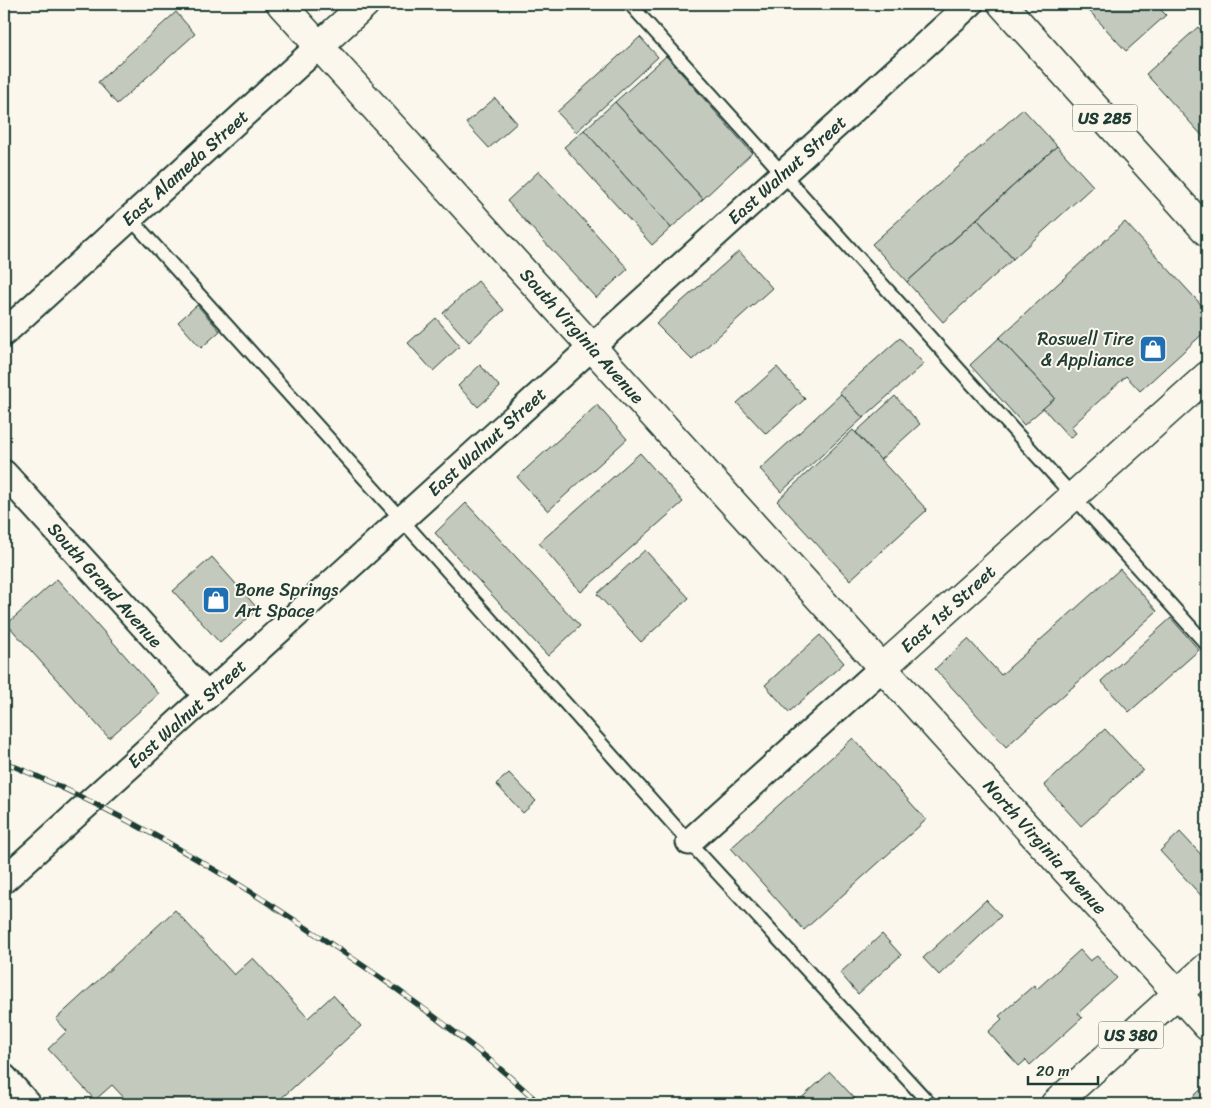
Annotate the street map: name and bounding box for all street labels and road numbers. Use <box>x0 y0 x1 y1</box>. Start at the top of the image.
street label: East Alameda Street <box>114 101 256 234</box>
road number: US 285 <box>1072 105 1138 132</box>
street label: East Walnut Street <box>720 107 854 233</box>
street label: South Virginia Avenue <box>512 260 653 412</box>
street label: East Walnut Street <box>420 379 554 505</box>
street label: South Grand Avenue <box>39 514 171 656</box>
street label: East 1st Street <box>893 557 1004 661</box>
street label: East Walnut Street <box>120 651 254 777</box>
street label: North Virginia Avenue <box>975 772 1115 922</box>
road number: US 380 <box>1098 1022 1164 1048</box>

